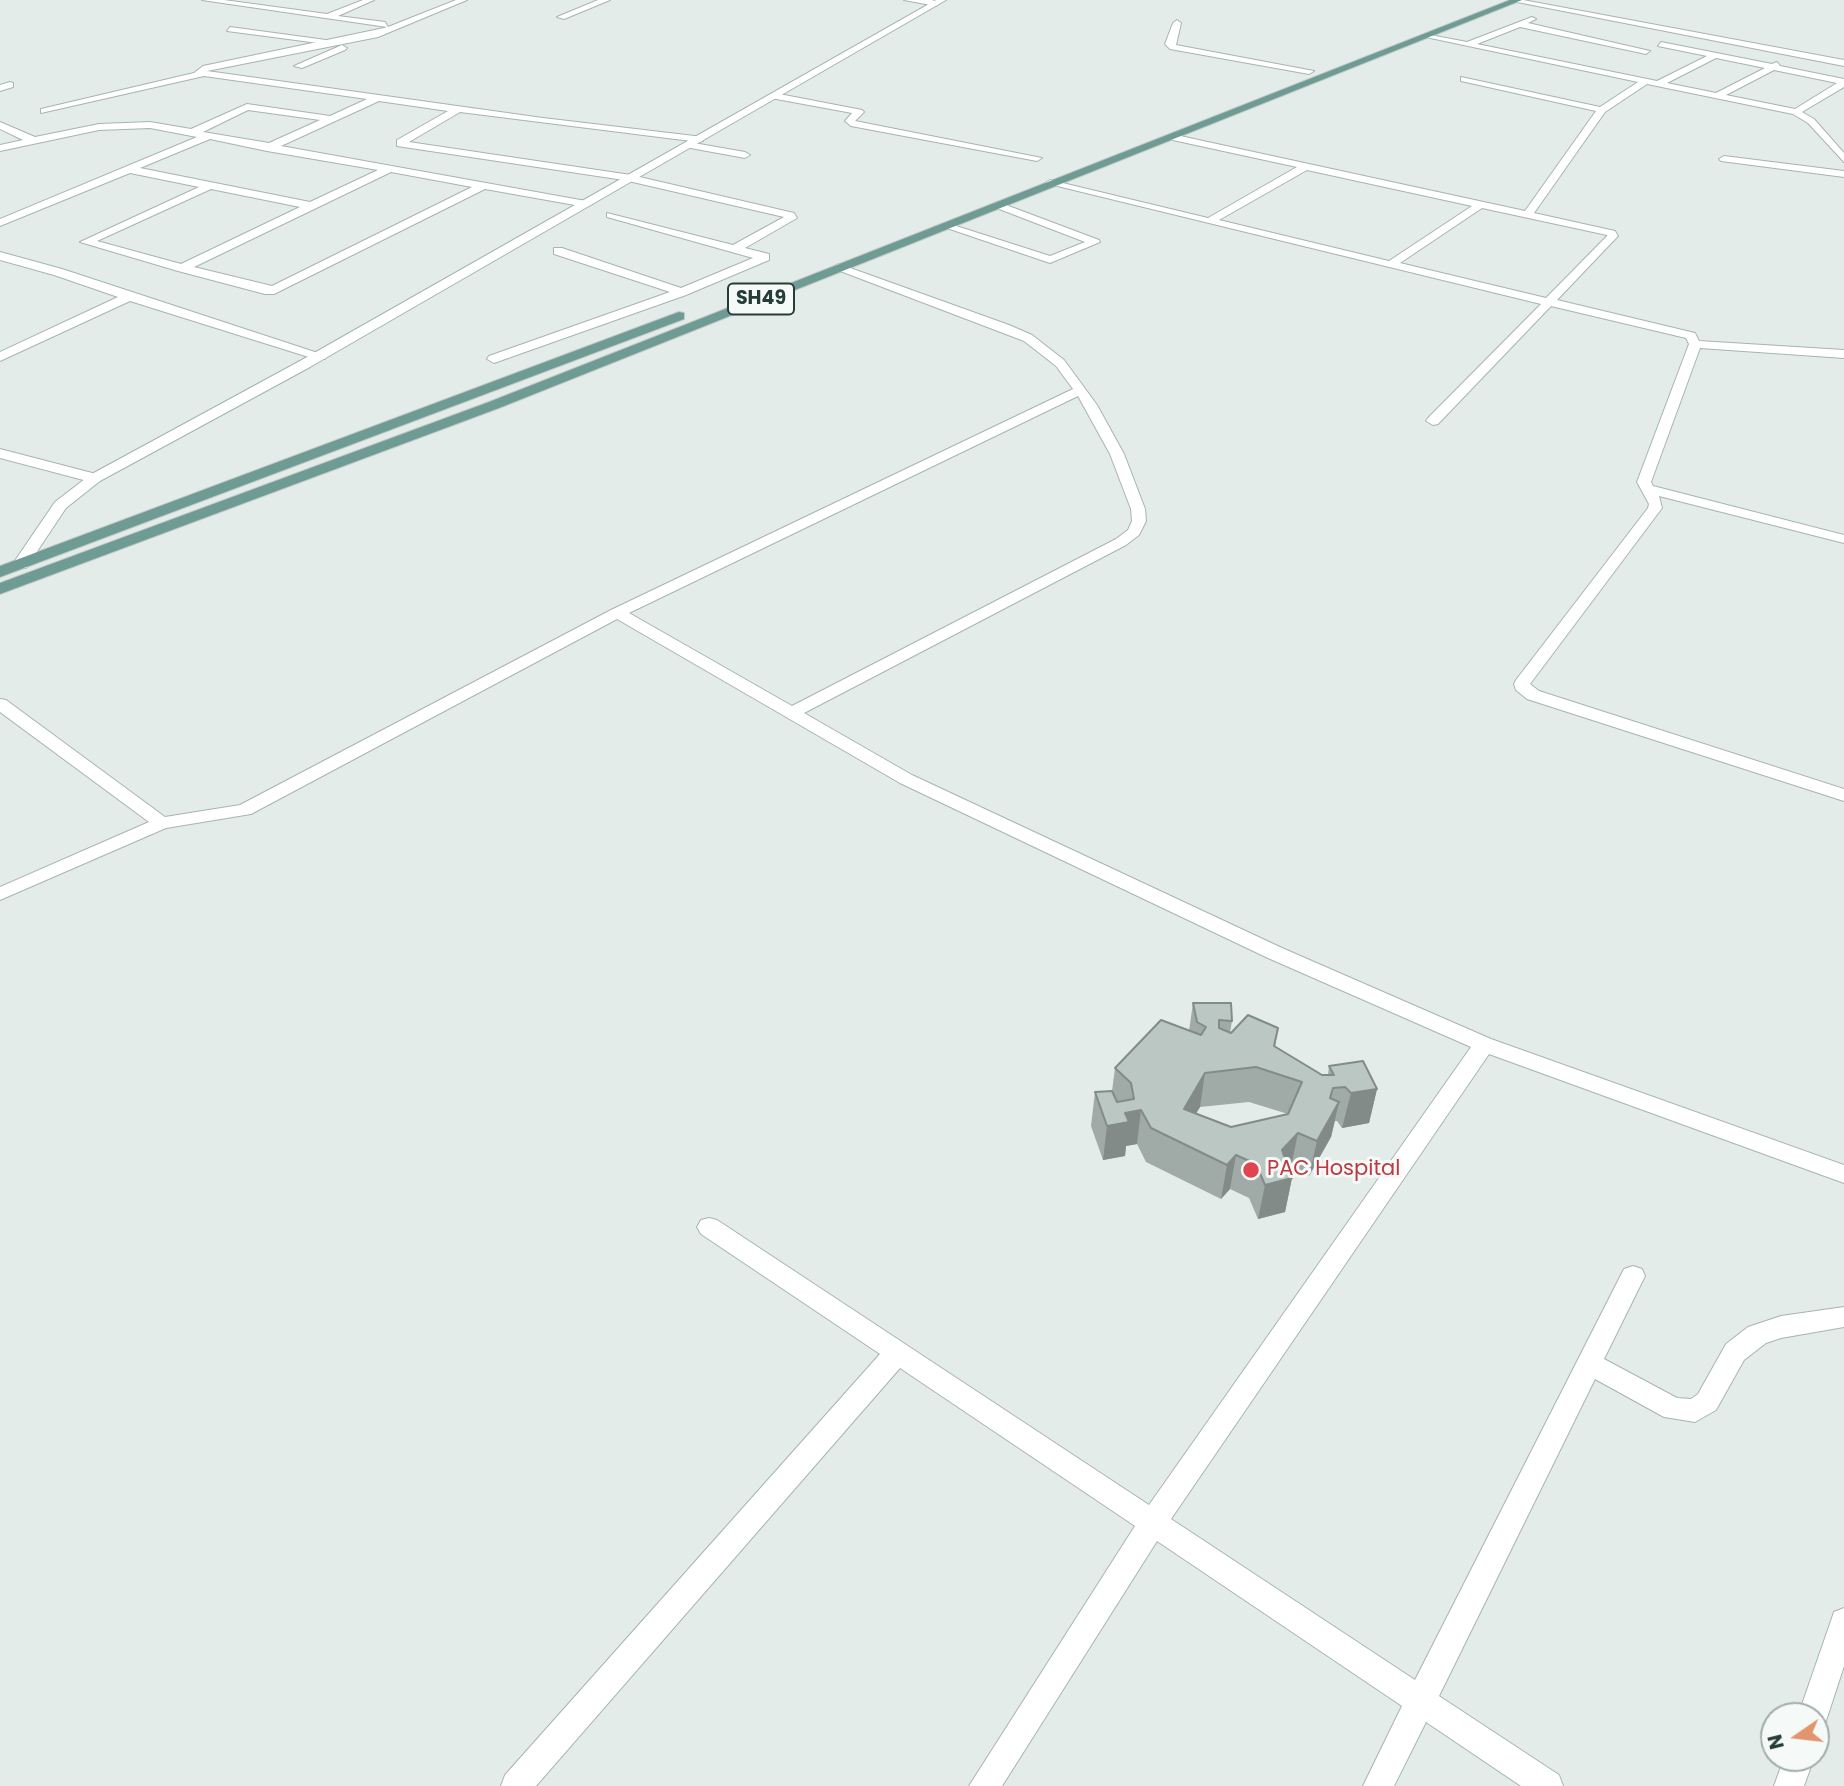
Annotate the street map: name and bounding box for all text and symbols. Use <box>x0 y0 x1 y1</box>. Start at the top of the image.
road number: SH49 <box>728 284 794 314</box>
place label: PAC Hospital <box>1267 1157 1400 1183</box>
marker: PAC Hospital <box>1241 1160 1261 1180</box>
north arrow <box>1760 1702 1830 1772</box>
text: N <box>1761 1732 1791 1752</box>

